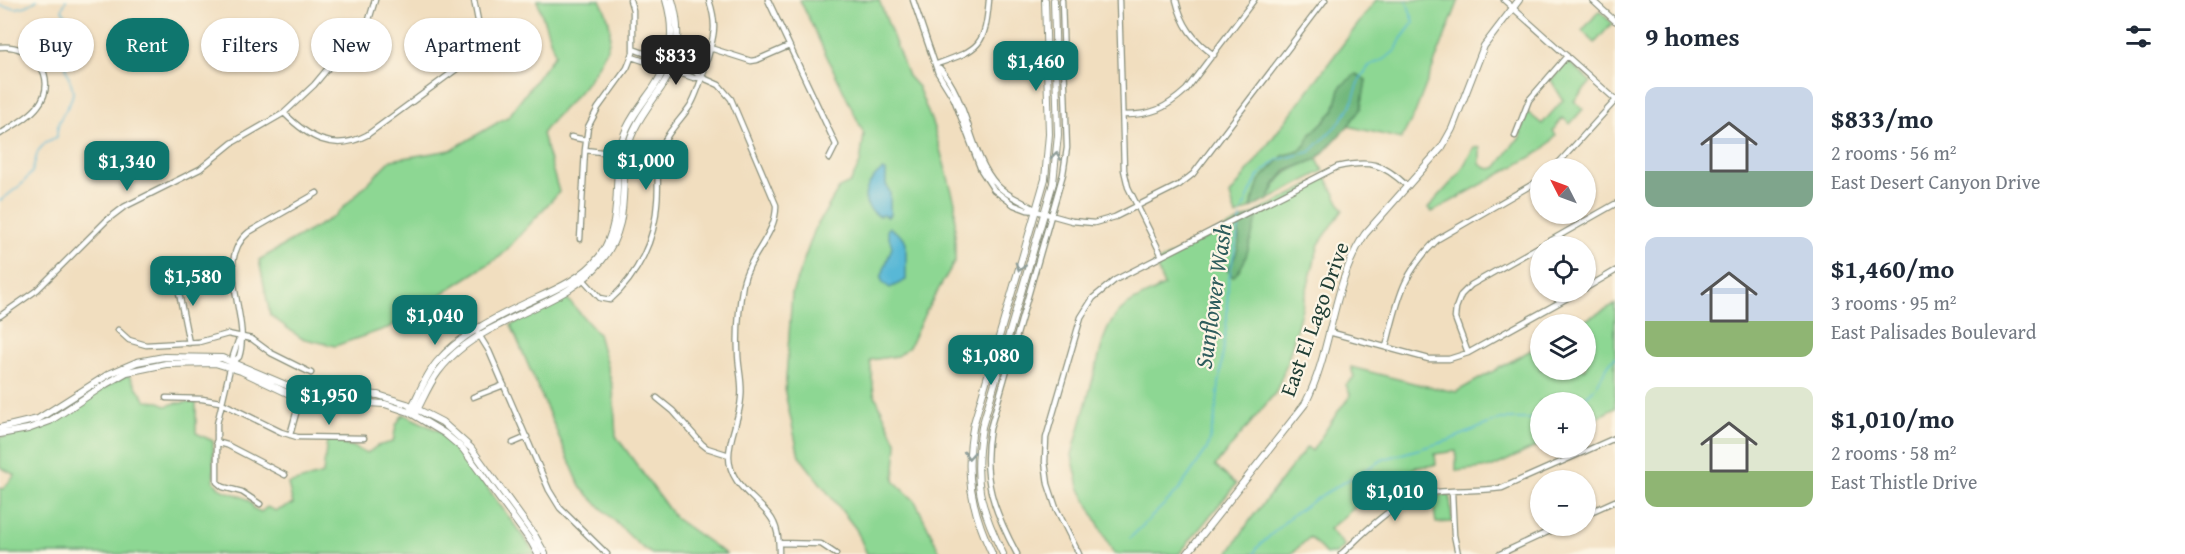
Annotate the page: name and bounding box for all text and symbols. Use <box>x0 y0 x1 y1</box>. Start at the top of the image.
text: 9 homes <box>1645 17 1740 56</box>
chip: Buy <box>18 18 94 72</box>
chip: Rent <box>106 18 189 72</box>
chip: Filters <box>201 18 299 72</box>
chip: New <box>311 18 392 72</box>
chip: Apartment <box>404 18 542 72</box>
icon: filters <box>2122 20 2155 53</box>
pin: $833 <box>640 35 712 86</box>
text: $833 <box>655 40 697 69</box>
pin: $1,460 <box>987 41 1085 92</box>
text: $1,460 <box>1007 46 1065 75</box>
text: $833/mo <box>1831 99 1933 138</box>
icon: home <box>1693 111 1765 183</box>
text: 2 rooms · 56 m² <box>1831 138 1957 167</box>
pin: $1,000 <box>597 140 695 191</box>
pin: $1,340 <box>78 141 176 192</box>
text: $1,000 <box>617 145 675 174</box>
text: $1,340 <box>98 146 156 175</box>
one-way arrow <box>1049 151 1062 161</box>
north arrow <box>1530 158 1596 224</box>
map controls <box>1530 158 1596 536</box>
text: East Desert Canyon Drive <box>1831 167 2040 196</box>
water label: Sunflower Wash <box>1185 221 1241 371</box>
button: locate <box>1530 236 1596 302</box>
street label: East El Lago Drive <box>1271 237 1357 401</box>
text: $1,460/mo <box>1831 249 1954 288</box>
pin: $1,580 <box>144 256 242 307</box>
text: $1,580 <box>164 261 222 290</box>
one-way arrow <box>1015 261 1027 272</box>
icon: home <box>1693 261 1765 333</box>
text: 3 rooms · 95 m² <box>1831 288 1957 317</box>
pin: $1,040 <box>386 295 484 346</box>
text: $1,040 <box>406 300 464 329</box>
button: layers <box>1530 314 1596 380</box>
text: East Palisades Boulevard <box>1831 317 2036 346</box>
pin: $1,080 <box>942 335 1040 386</box>
text: $1,080 <box>962 340 1020 369</box>
pin: $1,950 <box>280 375 378 426</box>
text: $1,950 <box>300 380 358 409</box>
button: + <box>1530 392 1596 458</box>
text: $1,010/mo <box>1831 399 1954 438</box>
icon: home <box>1693 411 1765 483</box>
text: 2 rooms · 58 m² <box>1831 438 1957 467</box>
one-way arrow <box>963 450 976 459</box>
text: East Thistle Drive <box>1831 467 1977 496</box>
button: − <box>1530 470 1596 536</box>
pin: $1,010 <box>1346 471 1444 522</box>
text: $1,010 <box>1366 476 1424 505</box>

